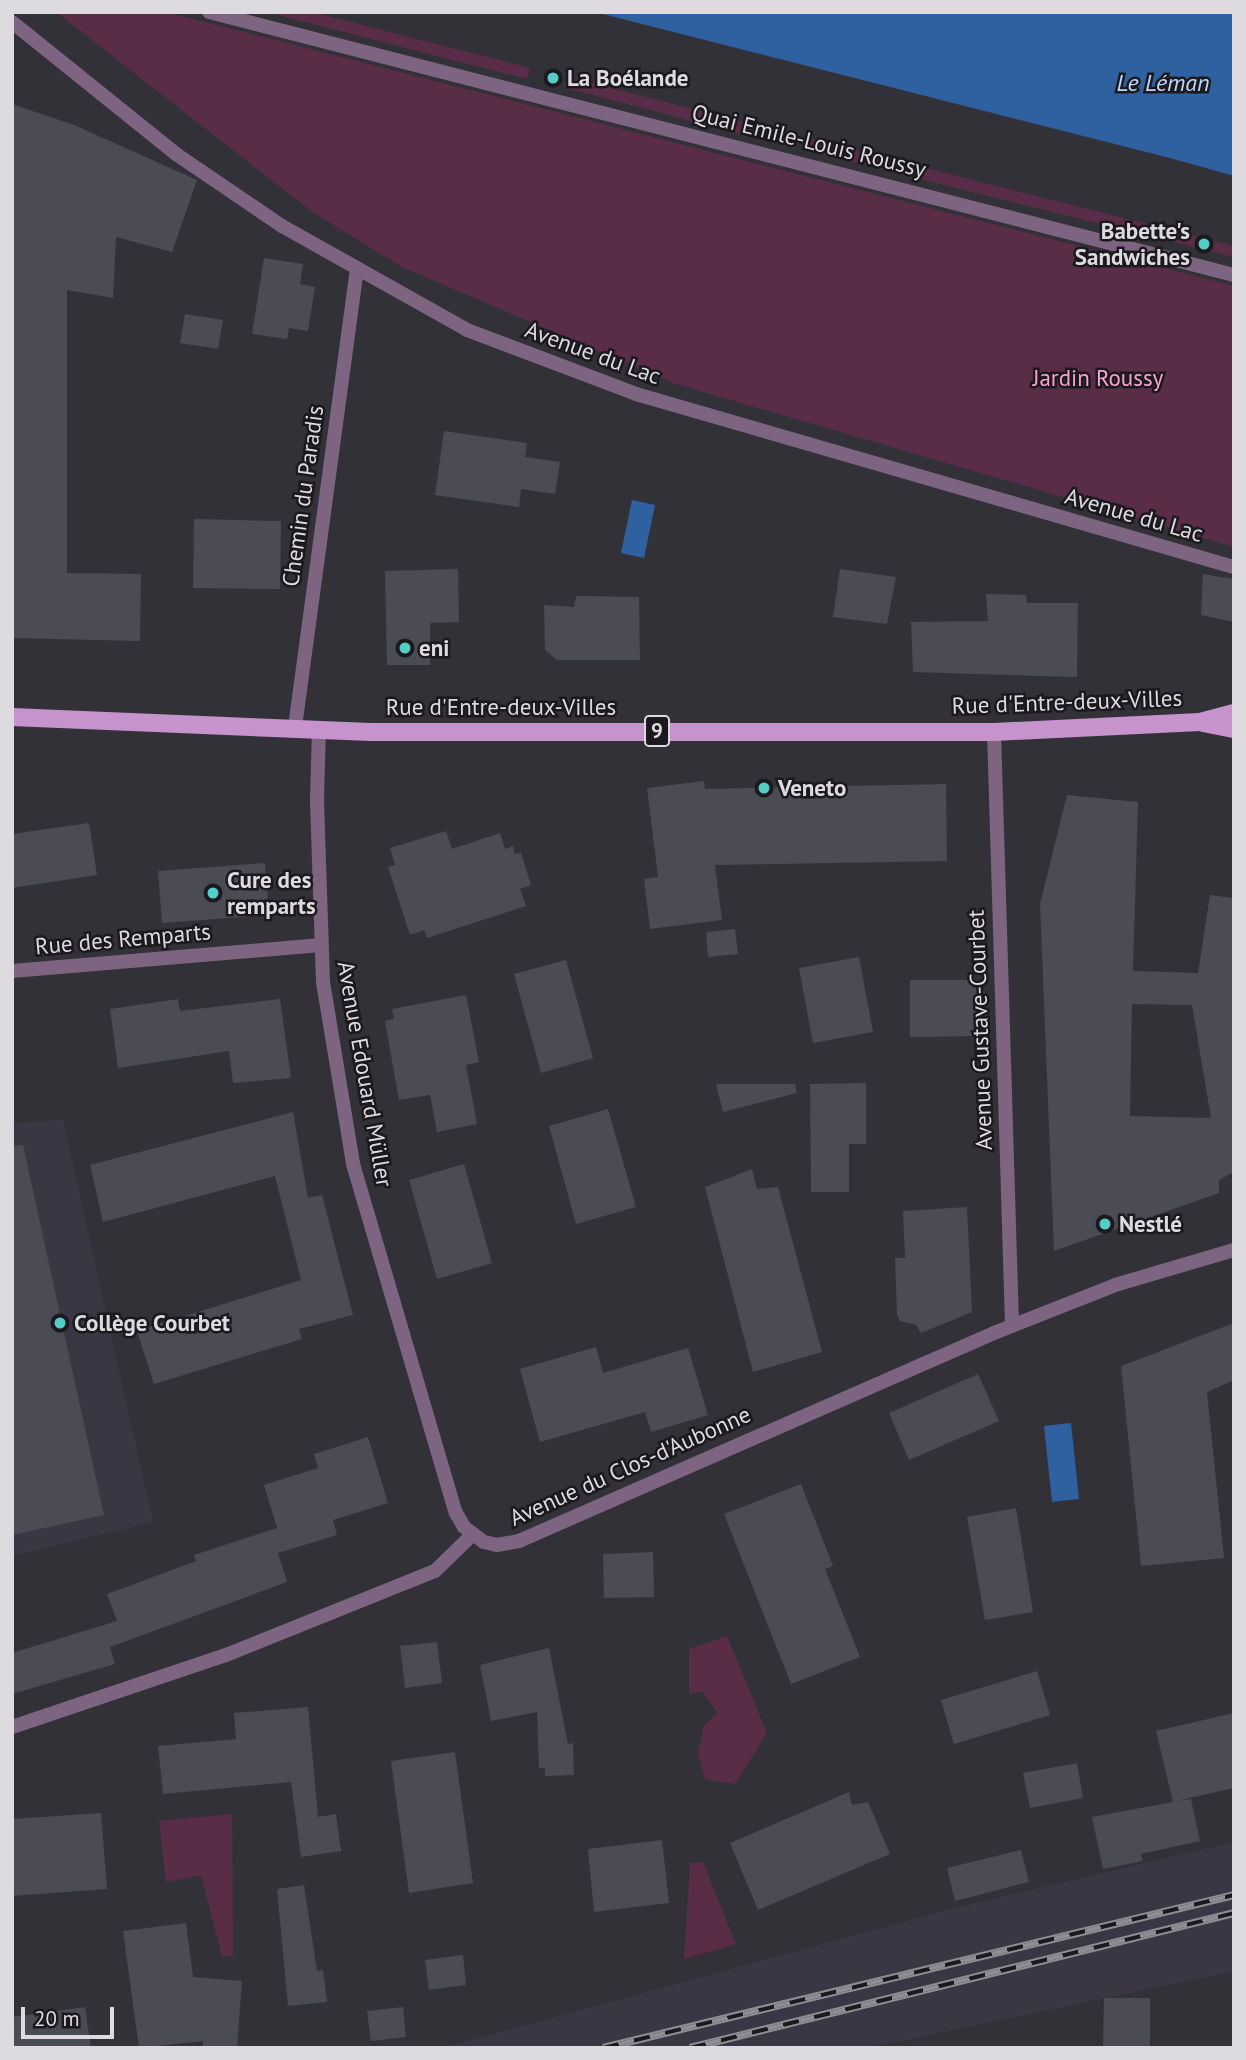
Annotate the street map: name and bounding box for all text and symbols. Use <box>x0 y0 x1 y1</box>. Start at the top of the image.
place label: La Boélande <box>567 64 688 92</box>
water label: Le Léman <box>1116 69 1210 97</box>
marker: La Boélande <box>545 70 561 86</box>
street label: Quai Emile-Louis Roussy <box>689 99 929 183</box>
place label: Babette's Sandwiches <box>1075 217 1190 271</box>
marker: Babette's Sandwiches <box>1196 236 1212 252</box>
street label: Avenue du Lac <box>522 316 664 390</box>
park label: Jardin Roussy <box>1033 364 1163 392</box>
street label: Chemin du Paradis <box>277 404 329 588</box>
street label: Avenue du Lac <box>1062 482 1206 548</box>
place label: eni <box>419 634 449 662</box>
marker: eni <box>397 640 413 656</box>
street label: Rue d'Entre-deux-Villes <box>951 684 1183 720</box>
street label: Rue d'Entre-deux-Villes <box>386 693 616 721</box>
road number: 9 <box>643 714 671 748</box>
place label: Veneto <box>778 774 846 802</box>
marker: Veneto <box>756 780 772 796</box>
place label: Cure des remparts <box>227 866 316 920</box>
marker: Cure des remparts <box>205 885 221 901</box>
street label: Avenue Gustave-Courbet <box>962 909 998 1151</box>
street label: Rue des Remparts <box>34 918 212 960</box>
street label: Avenue Edouard Müller <box>332 959 398 1189</box>
place label: Nestlé <box>1119 1210 1182 1238</box>
marker: Nestlé <box>1097 1216 1113 1232</box>
place label: Collège Courbet <box>74 1309 230 1337</box>
marker: Collège Courbet <box>52 1315 68 1331</box>
street label: Avenue du Clos-d'Aubonne <box>505 1400 755 1532</box>
scale bar <box>24 1994 117 2038</box>
text: 20 m <box>34 2005 80 2032</box>

